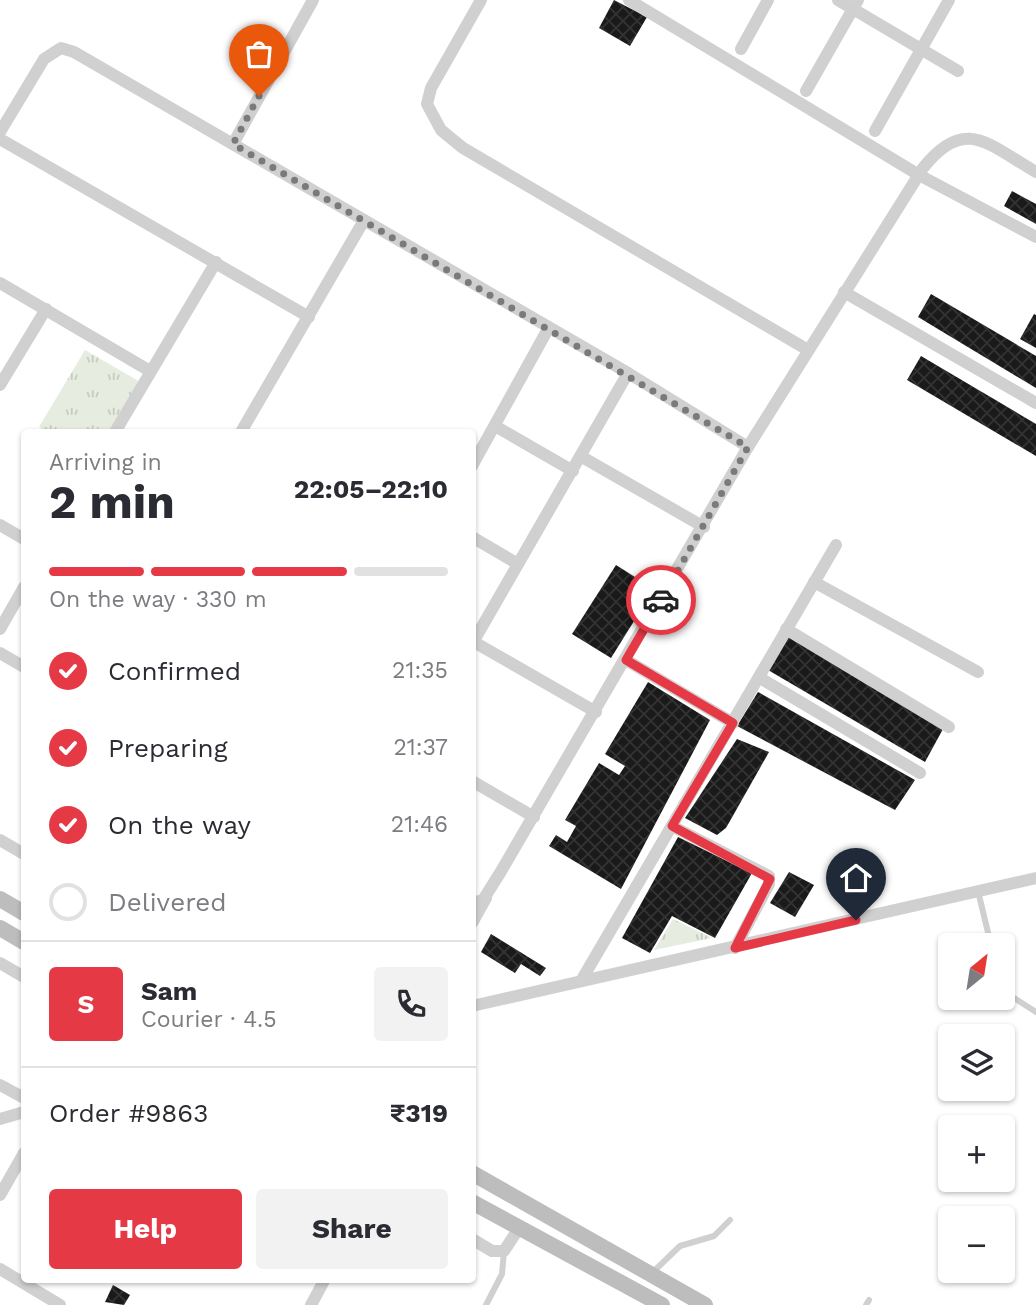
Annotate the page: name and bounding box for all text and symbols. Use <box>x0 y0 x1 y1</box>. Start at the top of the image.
pin <box>229 24 289 96</box>
icon: bag <box>240 35 278 73</box>
text: Arriving in <box>49 449 162 476</box>
text: 22:05–22:10 <box>294 474 448 504</box>
text: 2 min <box>49 475 175 529</box>
courier <box>626 565 696 635</box>
icon: car <box>642 581 680 619</box>
text: On the way · 330 m <box>49 586 267 613</box>
icon: check <box>49 652 87 690</box>
text: Confirmed <box>108 656 241 686</box>
text: 21:35 <box>392 657 448 684</box>
icon: check <box>49 729 87 767</box>
text: Preparing <box>108 733 228 763</box>
text: 21:37 <box>393 734 448 761</box>
icon: check <box>49 806 87 844</box>
text: On the way <box>108 810 251 840</box>
text: 21:46 <box>391 811 448 838</box>
pin <box>826 848 886 920</box>
icon: home <box>837 859 875 897</box>
text: Delivered <box>108 887 227 917</box>
north arrow <box>938 933 1015 1010</box>
map controls <box>938 933 1015 1283</box>
button: phone <box>374 967 448 1041</box>
text: Sam <box>141 976 197 1006</box>
text: S <box>78 989 94 1019</box>
text: Courier · 4.5 <box>141 1006 277 1033</box>
button: layers <box>938 1024 1015 1101</box>
text: Order #9863 <box>49 1098 208 1128</box>
text: ₹319 <box>390 1098 448 1128</box>
button: + <box>938 1115 1015 1192</box>
button: Help <box>49 1189 242 1269</box>
button: Share <box>256 1189 448 1269</box>
button: − <box>938 1206 1015 1283</box>

